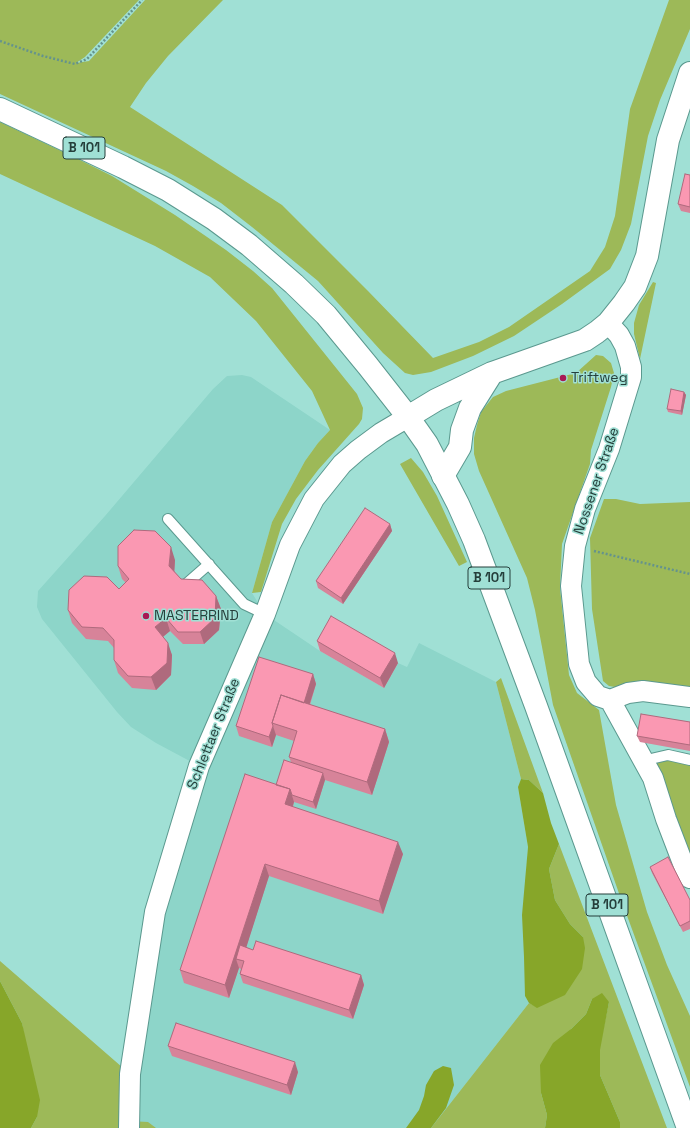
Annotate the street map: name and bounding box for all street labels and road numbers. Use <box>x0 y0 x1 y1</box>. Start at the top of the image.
road number: B 101 <box>63 137 105 159</box>
street label: Nossener Straße <box>571 425 623 537</box>
road number: B 101 <box>468 567 510 589</box>
street label: Schlettaer Straße <box>184 676 244 792</box>
road number: B 101 <box>586 894 628 916</box>

